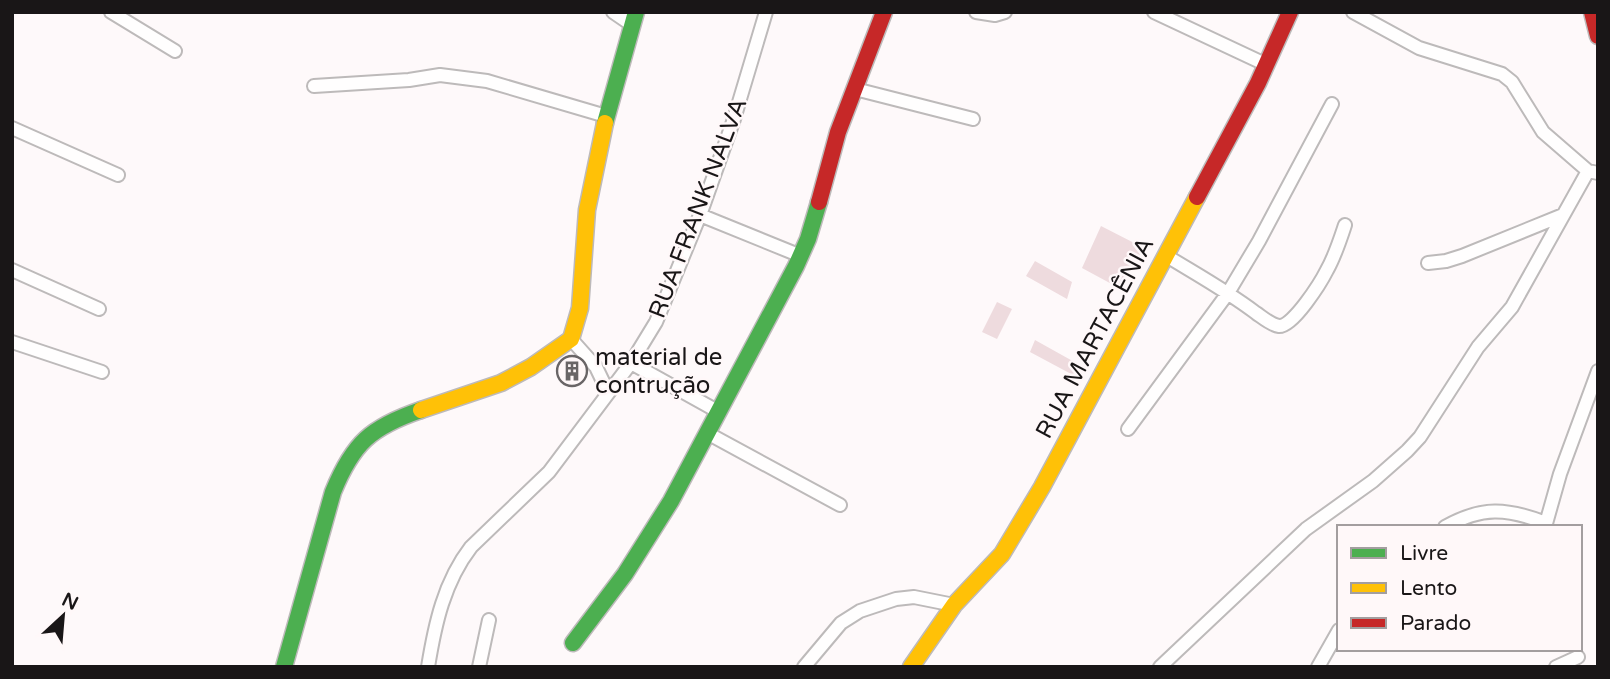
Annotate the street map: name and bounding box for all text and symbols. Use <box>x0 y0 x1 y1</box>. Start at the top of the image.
street label: RUA FRANK NALVA <box>643 94 753 322</box>
street label: RUA MARTACÊNIA <box>1030 232 1160 444</box>
place label: material de contrução <box>595 343 722 400</box>
building icon: material de contrução <box>555 354 589 388</box>
legend <box>1337 525 1582 651</box>
text: Livre <box>1400 541 1448 566</box>
text: Lento <box>1400 576 1457 601</box>
north arrow <box>28 581 98 651</box>
text: N <box>58 588 82 615</box>
text: Parado <box>1400 611 1471 636</box>

